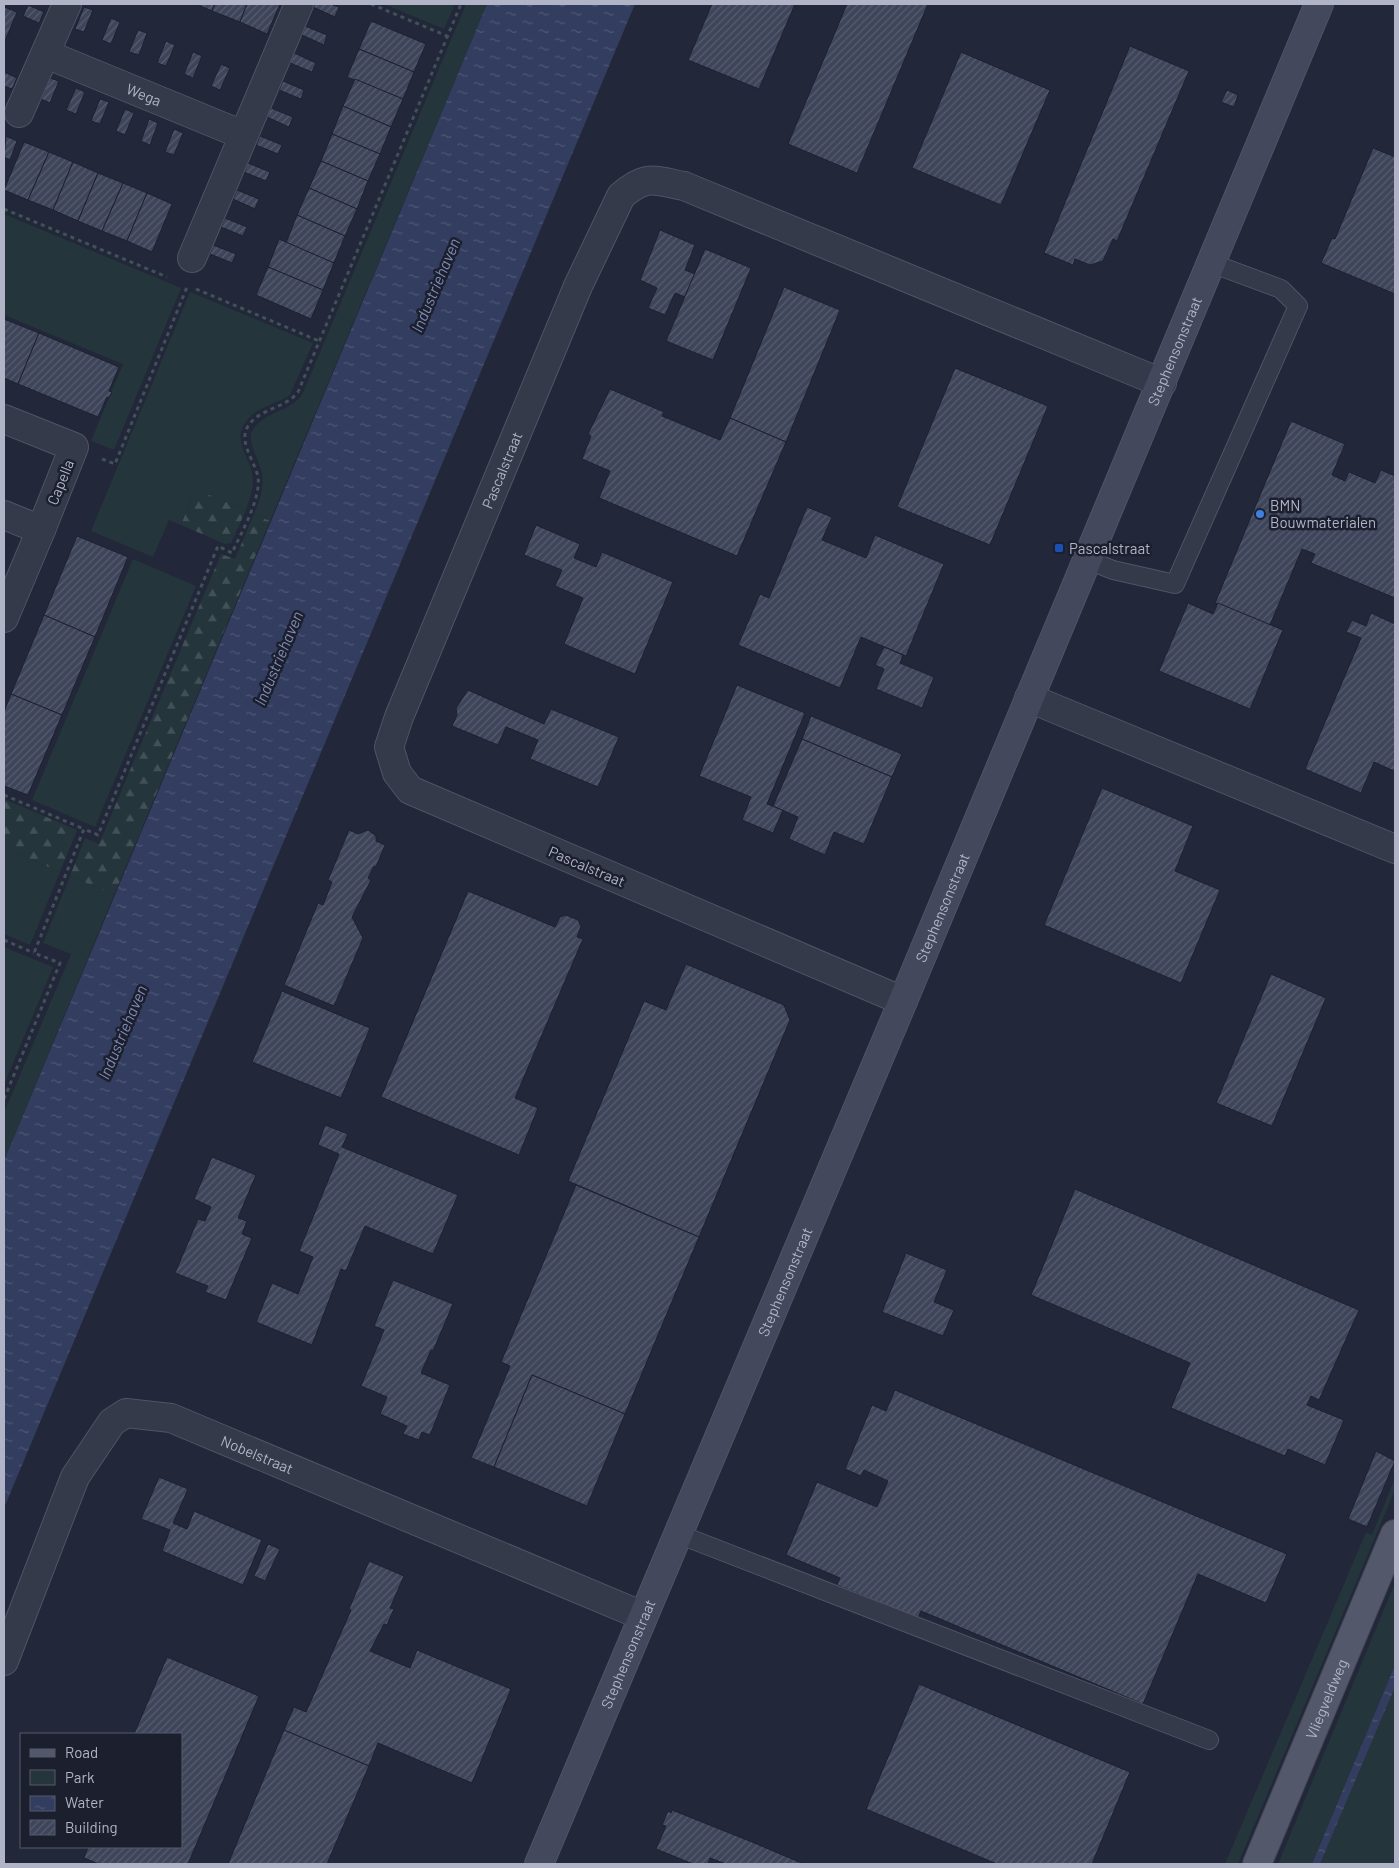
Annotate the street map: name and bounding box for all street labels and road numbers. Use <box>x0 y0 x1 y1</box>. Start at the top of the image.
street label: Wega <box>124 79 164 110</box>
street label: Stephensonstraat <box>1143 294 1205 408</box>
street label: Pascalstraat <box>478 429 526 511</box>
street label: Capella <box>43 457 77 507</box>
street label: Pascalstraat <box>546 842 628 890</box>
street label: Stephensonstraat <box>911 850 973 965</box>
street label: Stephensonstraat <box>754 1224 816 1339</box>
street label: Nobelstraat <box>218 1431 296 1477</box>
street label: Stephensonstraat <box>597 1597 659 1711</box>
street label: Vliegveldweg <box>1301 1656 1351 1742</box>

